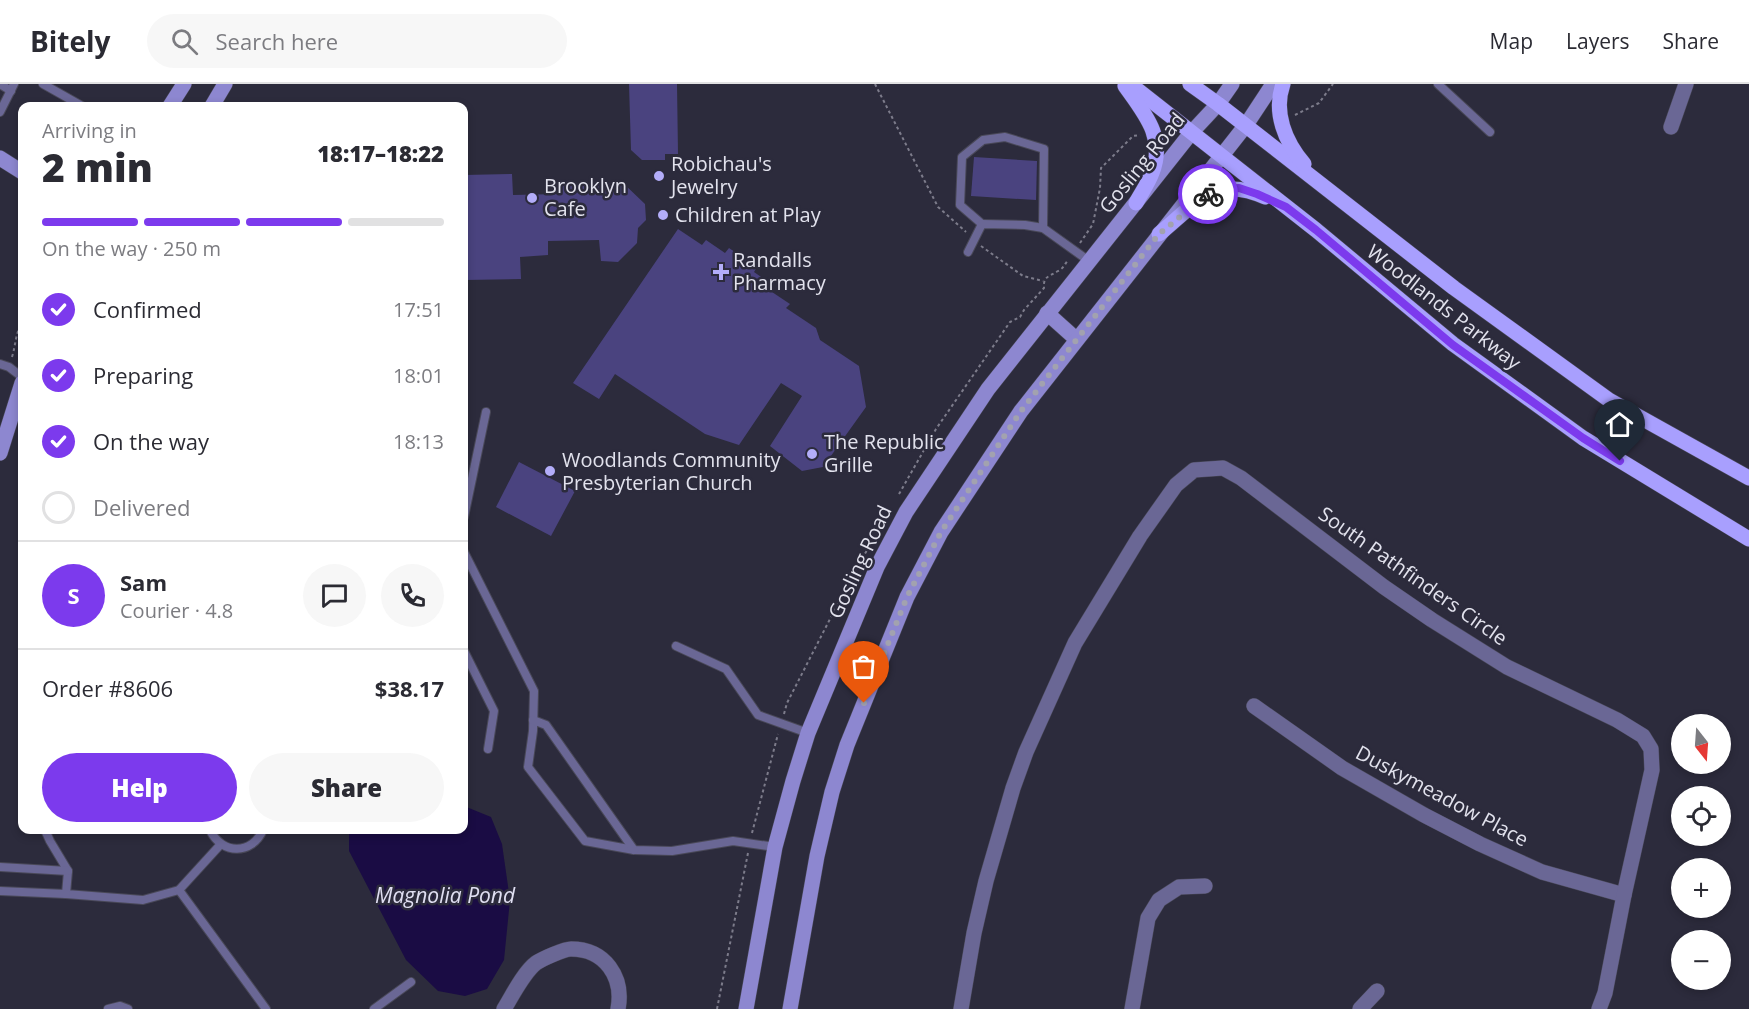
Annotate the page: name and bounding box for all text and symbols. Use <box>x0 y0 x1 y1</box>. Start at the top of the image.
search box <box>147 14 567 68</box>
text: Bitely <box>30 22 111 60</box>
icon: search <box>168 25 201 58</box>
text: Search here <box>216 26 338 56</box>
text: Map <box>1490 27 1533 55</box>
text: Layers <box>1566 27 1630 55</box>
text: Share <box>1663 27 1719 55</box>
street label: Gosling Road <box>1093 107 1191 219</box>
text: Arriving in <box>42 117 137 144</box>
text: 18:17–18:22 <box>317 138 444 168</box>
text: 2 min <box>42 140 153 193</box>
place label: Robichau's Jewelry <box>669 150 772 200</box>
courier <box>1178 164 1238 224</box>
marker: Robichau's Jewelry <box>652 169 666 183</box>
place label: Brooklyn Cafe <box>544 172 627 222</box>
icon: bike <box>1192 178 1225 211</box>
marker: Brooklyn Cafe <box>525 191 539 205</box>
place label: Children at Play <box>675 201 822 228</box>
marker: Children at Play <box>656 208 670 222</box>
text: On the way · 250 m <box>42 235 221 262</box>
street label: Woodlands Parkway <box>1362 238 1528 376</box>
place label: Randalls Pharmacy <box>733 246 827 296</box>
marker: Randalls Pharmacy <box>714 265 728 279</box>
icon: check <box>42 293 75 326</box>
text: Confirmed <box>93 294 202 324</box>
text: 17:51 <box>393 296 444 323</box>
icon: check <box>42 359 75 392</box>
text: Preparing <box>93 360 193 390</box>
text: 18:01 <box>393 362 444 389</box>
pin <box>1594 399 1645 461</box>
icon: home <box>1603 408 1636 441</box>
icon: check <box>42 425 75 458</box>
text: On the way <box>93 426 209 456</box>
text: 18:13 <box>393 428 444 455</box>
place label: The Republic Grille <box>824 428 944 478</box>
place label: Woodlands Community Presbyterian Church <box>562 446 782 496</box>
marker: The Republic Grille <box>805 447 819 461</box>
marker: Woodlands Community Presbyterian Church <box>543 464 557 478</box>
text: Delivered <box>93 492 191 522</box>
street label: South Pathfinders Circle <box>1314 500 1513 651</box>
street label: Gosling Road <box>821 501 898 623</box>
button: chat <box>303 564 366 627</box>
button: phone <box>381 564 444 627</box>
text: Sam <box>120 567 167 597</box>
text: S <box>67 580 80 610</box>
text: Courier · 4.8 <box>120 597 233 624</box>
pin <box>838 641 889 703</box>
icon: bag <box>847 650 880 683</box>
text: Order #8606 <box>42 673 173 703</box>
text: $38.17 <box>375 673 444 703</box>
north arrow <box>1671 714 1731 774</box>
map controls <box>1671 714 1731 990</box>
street label: Duskymeadow Place <box>1351 739 1533 852</box>
button: Help <box>42 753 237 822</box>
button: Share <box>249 753 444 822</box>
button: locate <box>1671 786 1731 846</box>
button: + <box>1671 858 1731 918</box>
water label: Magnolia Pond <box>375 881 516 909</box>
button: − <box>1671 930 1731 990</box>

